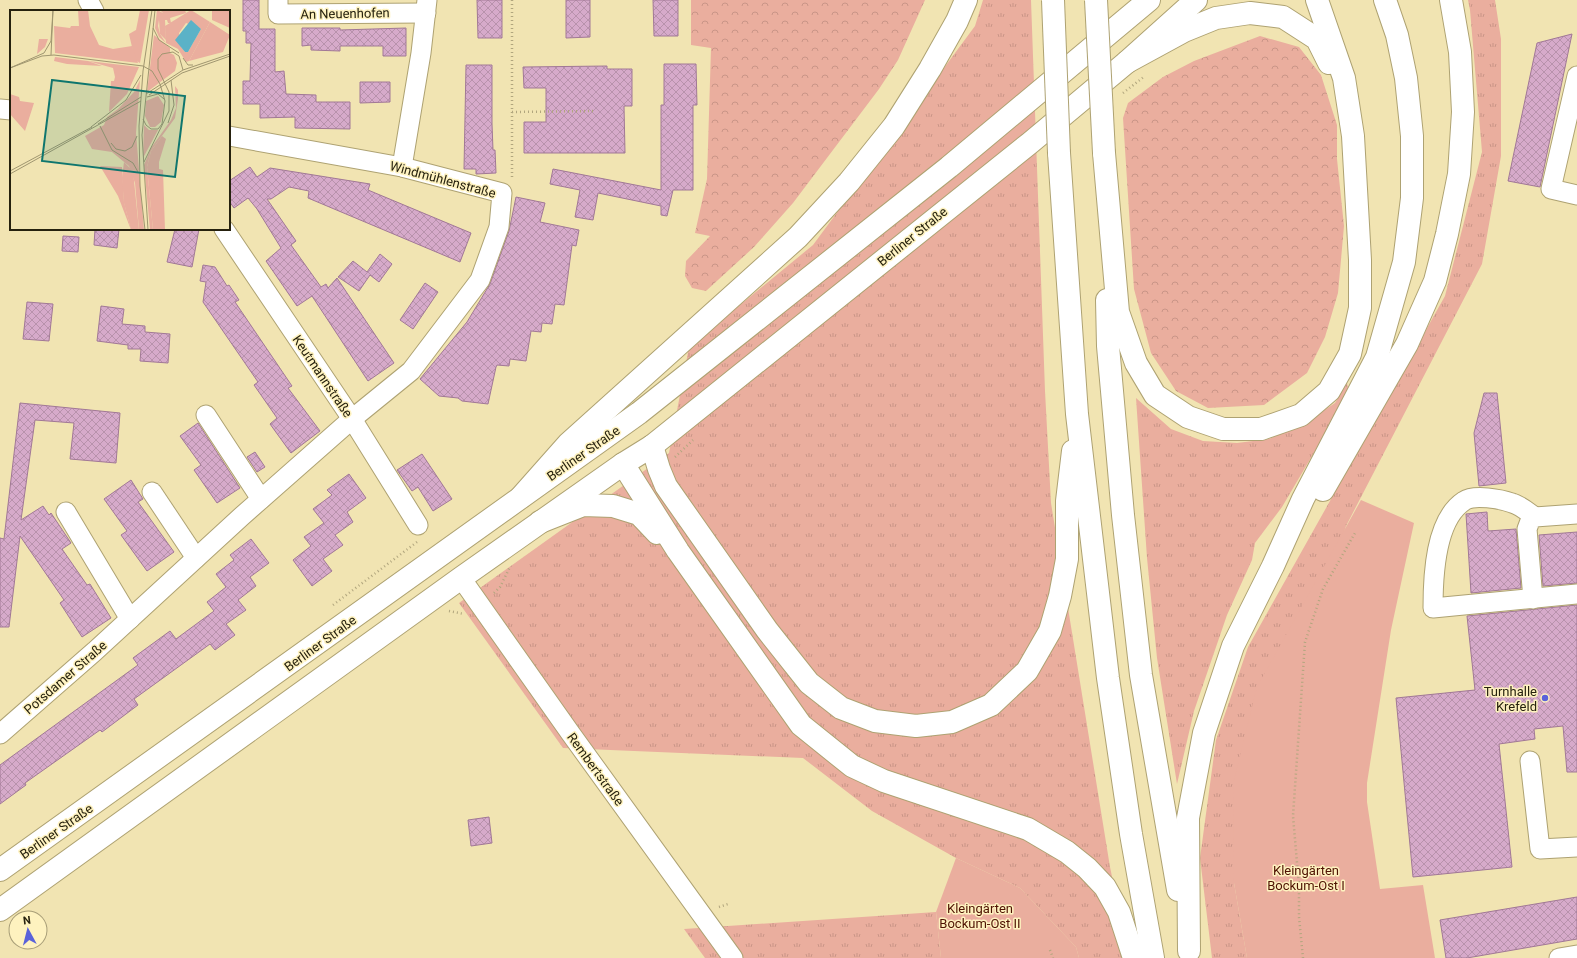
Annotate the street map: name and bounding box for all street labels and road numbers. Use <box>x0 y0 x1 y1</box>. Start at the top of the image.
street label: An Neuenhofen <box>300 5 390 22</box>
street label: Windmühlenstraße <box>388 158 498 201</box>
street label: Berliner Straße <box>874 204 950 269</box>
street label: Keutmannstraße <box>290 332 356 420</box>
street label: Berliner Straße <box>544 423 623 484</box>
street label: Berliner Straße <box>281 612 359 675</box>
street label: Potsdamer Straße <box>21 637 110 717</box>
street label: Rembertstraße <box>564 730 627 809</box>
street label: Berliner Straße <box>17 801 96 862</box>

